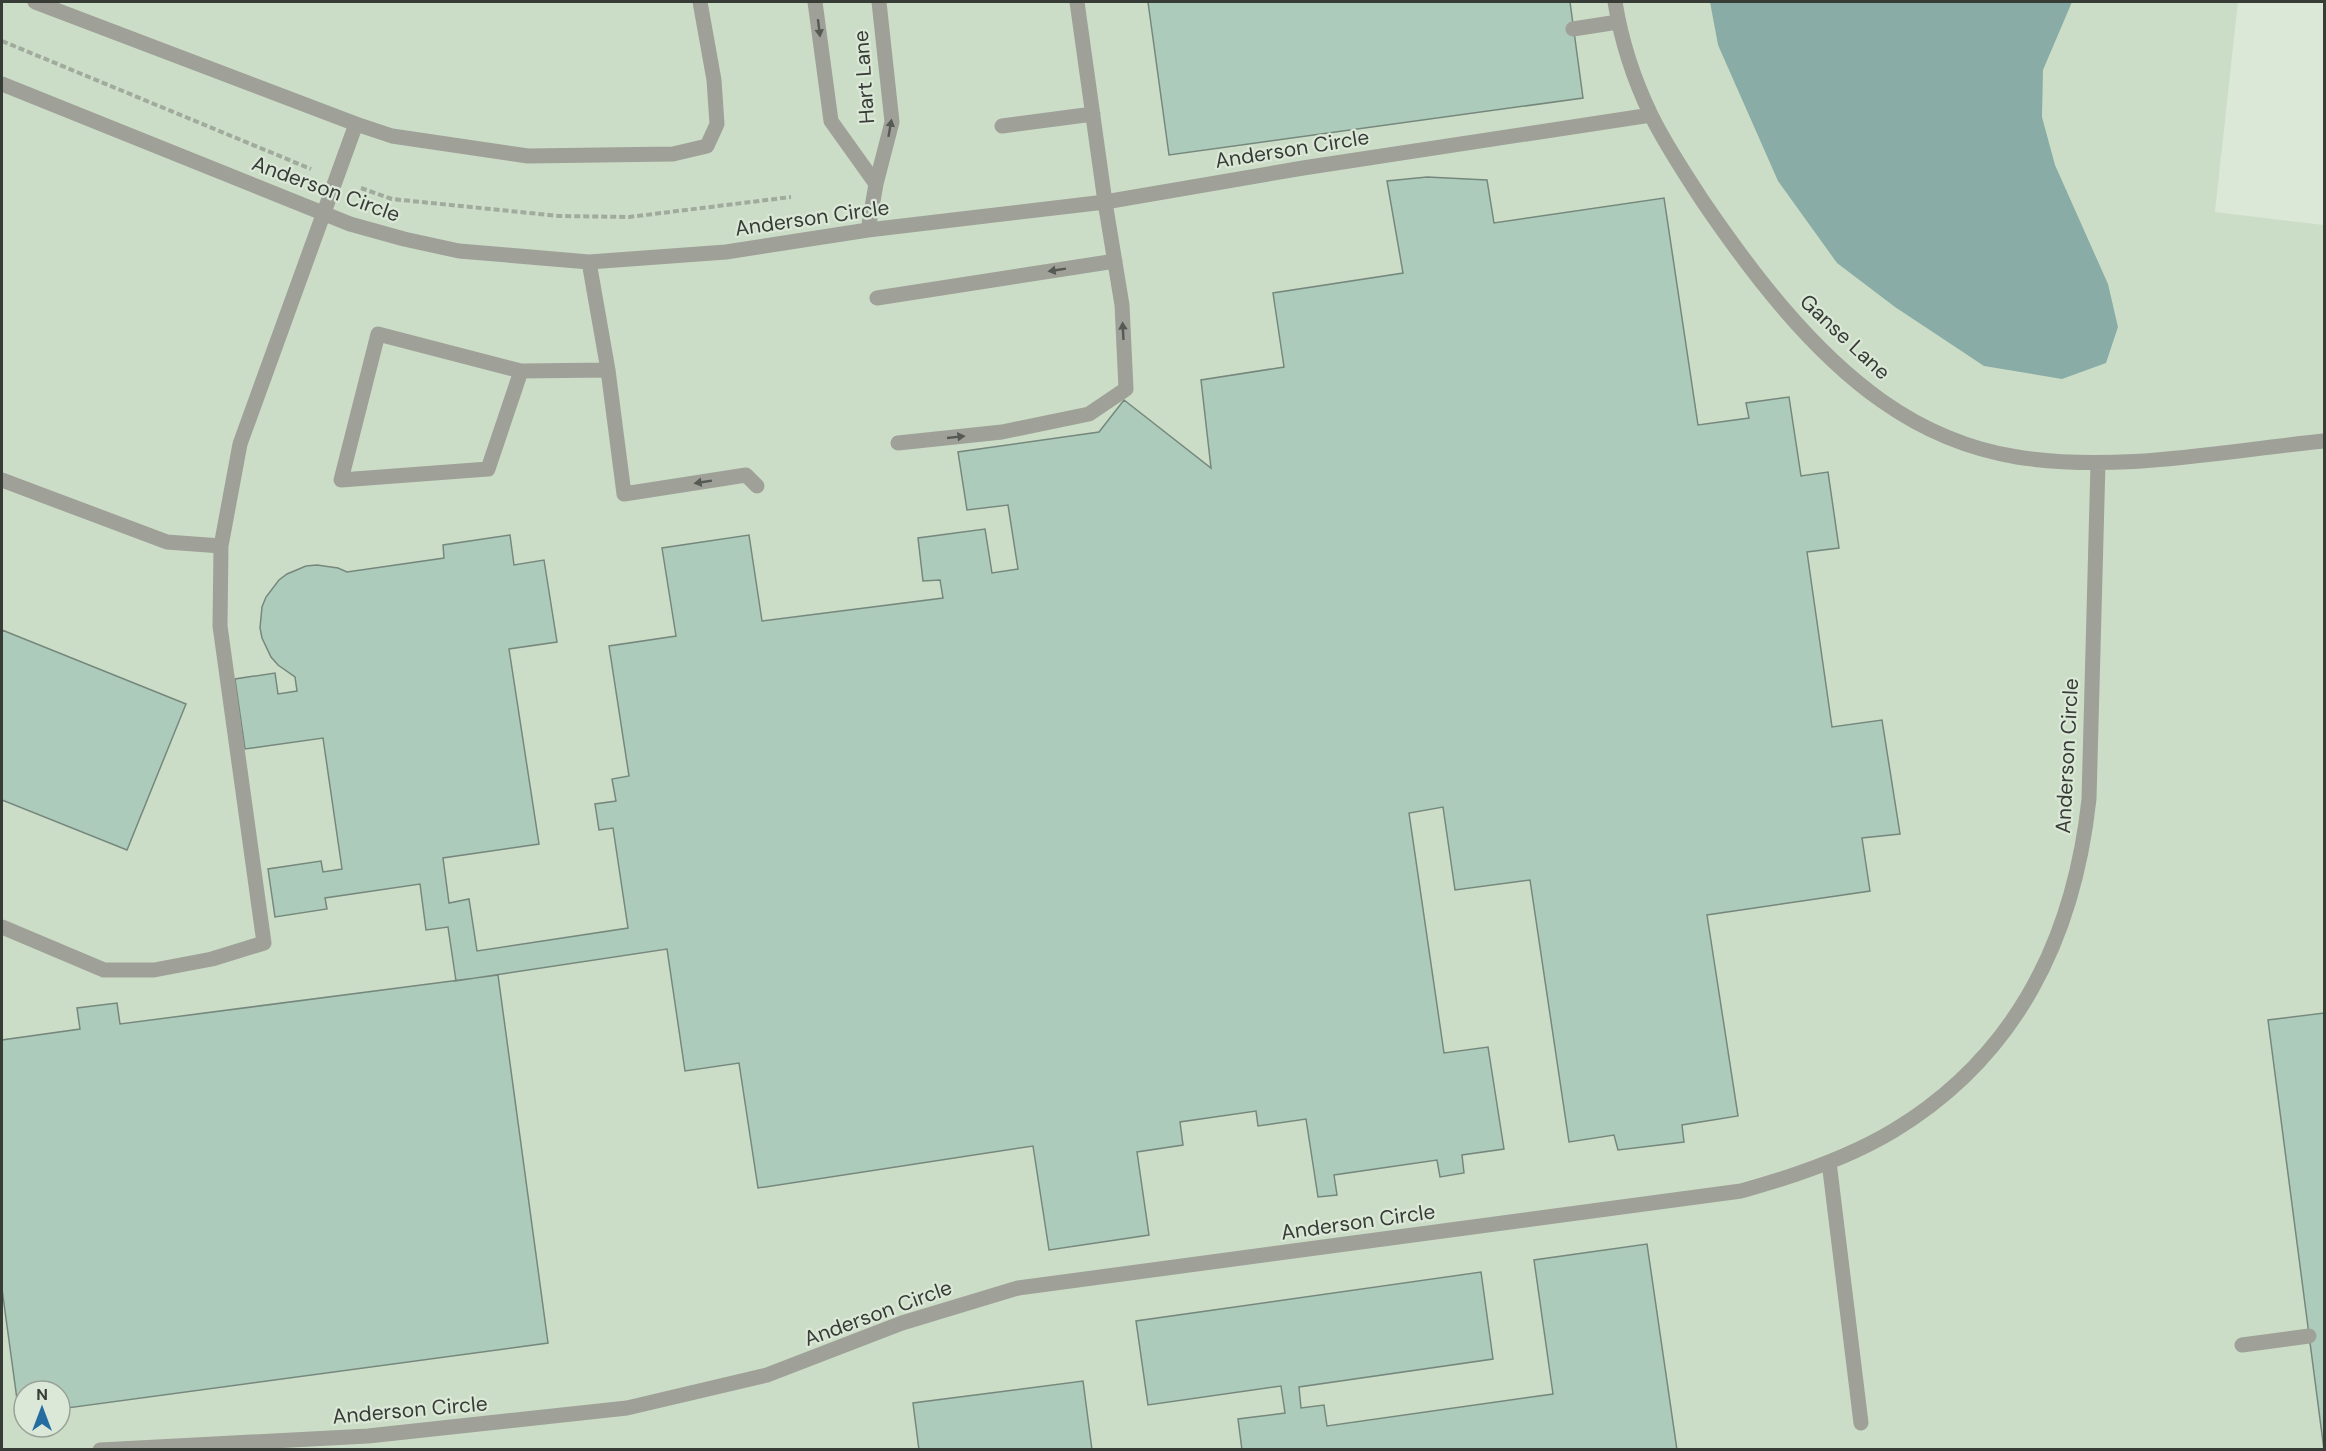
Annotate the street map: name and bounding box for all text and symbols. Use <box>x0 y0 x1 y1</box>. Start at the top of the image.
one-way arrow <box>814 18 823 37</box>
street label: Hart Lane <box>847 29 881 125</box>
one-way arrow <box>886 118 895 137</box>
street label: Anderson Circle <box>1213 123 1371 175</box>
street label: Anderson Circle <box>248 149 404 229</box>
street label: Anderson Circle <box>733 193 891 243</box>
one-way arrow <box>1047 265 1066 274</box>
street label: Ganse Lane <box>1794 288 1896 386</box>
one-way arrow <box>1119 322 1128 341</box>
one-way arrow <box>947 432 966 442</box>
one-way arrow <box>694 478 713 487</box>
street label: Anderson Circle <box>2049 678 2085 834</box>
street label: Anderson Circle <box>1279 1197 1437 1247</box>
street label: Anderson Circle <box>800 1273 956 1353</box>
north arrow <box>12 1379 72 1439</box>
text: N <box>36 1384 48 1405</box>
street label: Anderson Circle <box>331 1389 489 1431</box>

